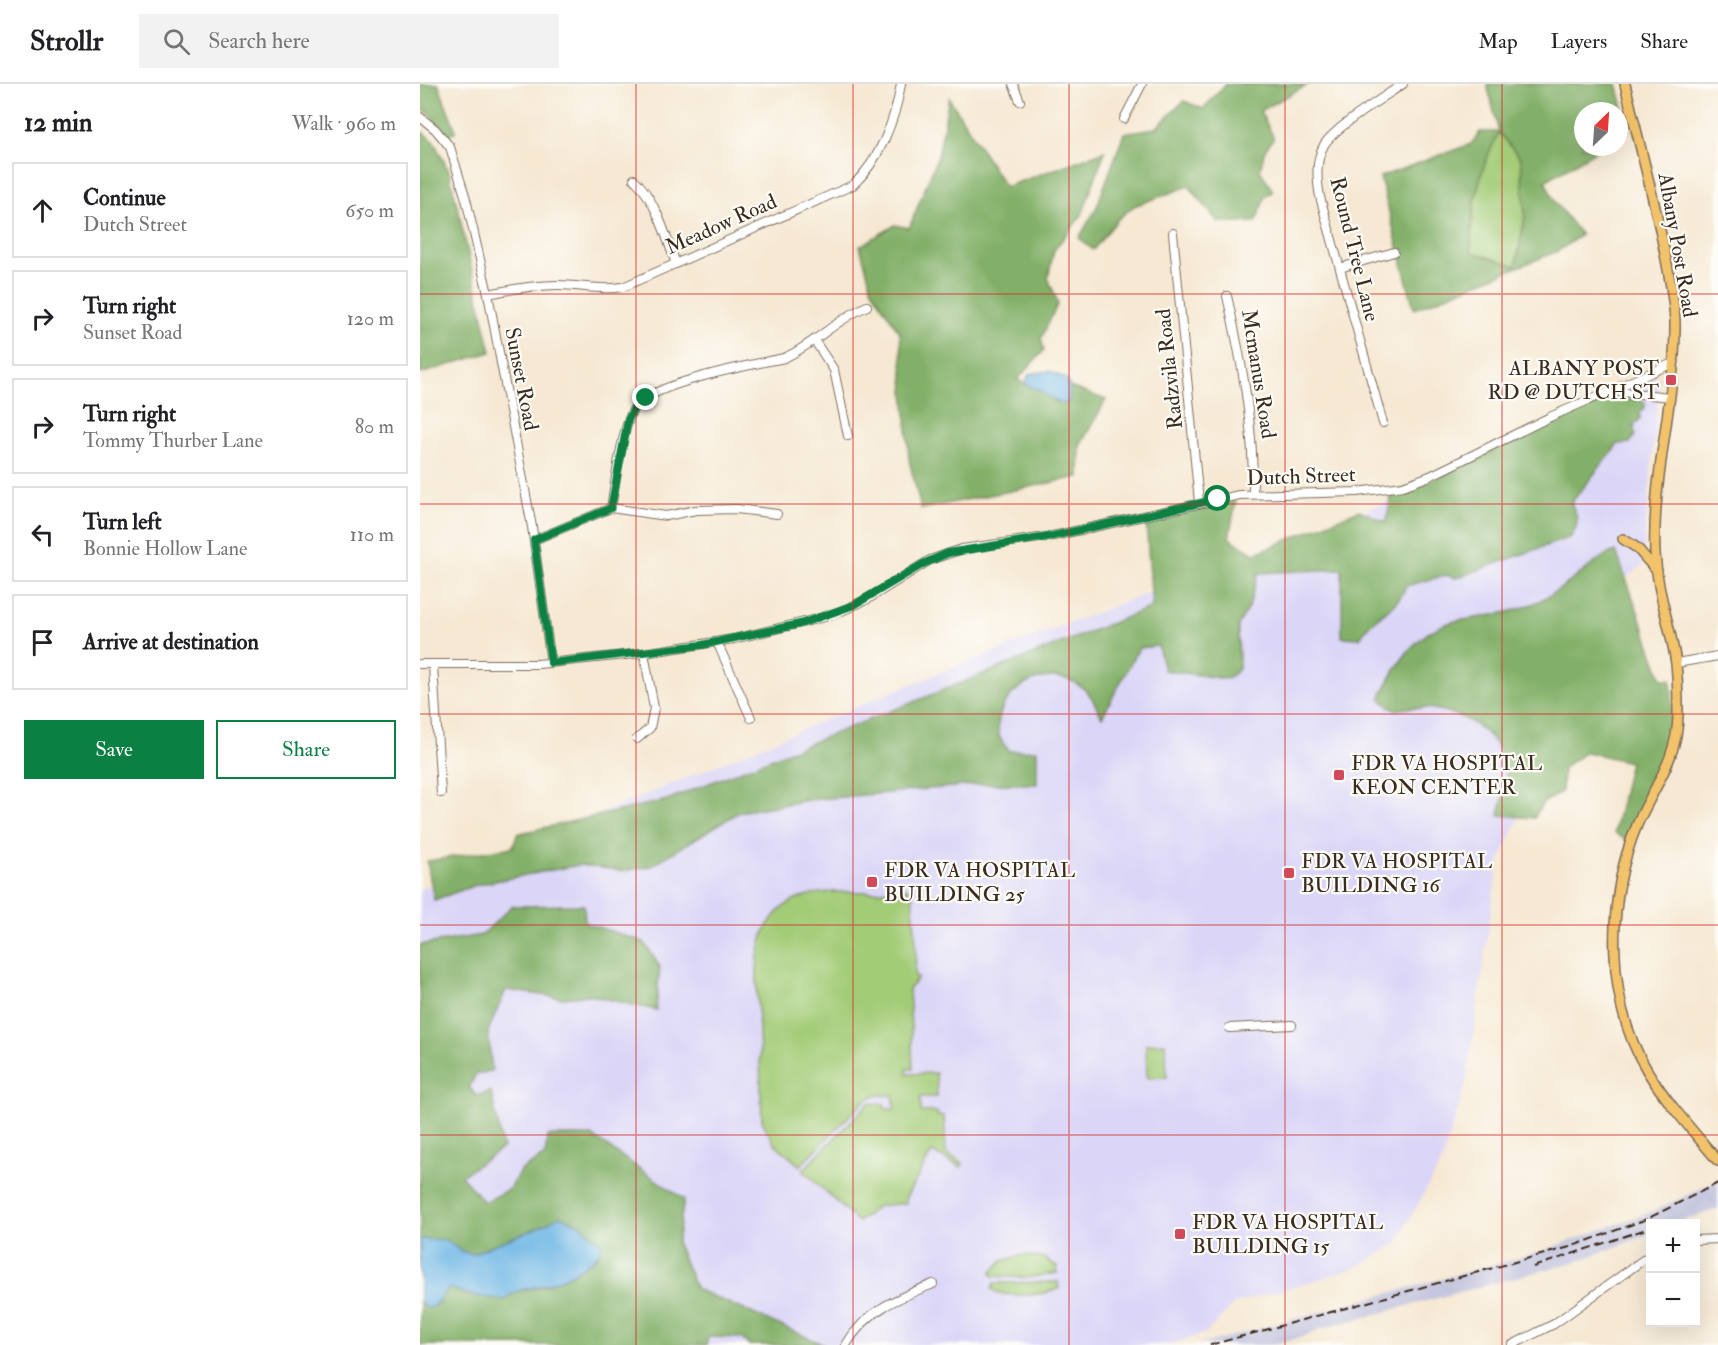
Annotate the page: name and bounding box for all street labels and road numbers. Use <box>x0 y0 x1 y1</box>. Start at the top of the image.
street label: Albany Post Road <box>1651 170 1704 320</box>
street label: Round Tree Lane <box>1324 174 1386 324</box>
street label: Meadow Road <box>661 188 782 261</box>
street label: Radzvila Road <box>1150 307 1189 431</box>
street label: Mcmanus Road <box>1235 308 1282 441</box>
street label: Sunset Road <box>498 325 545 434</box>
street label: Dutch Street <box>1246 461 1356 492</box>

